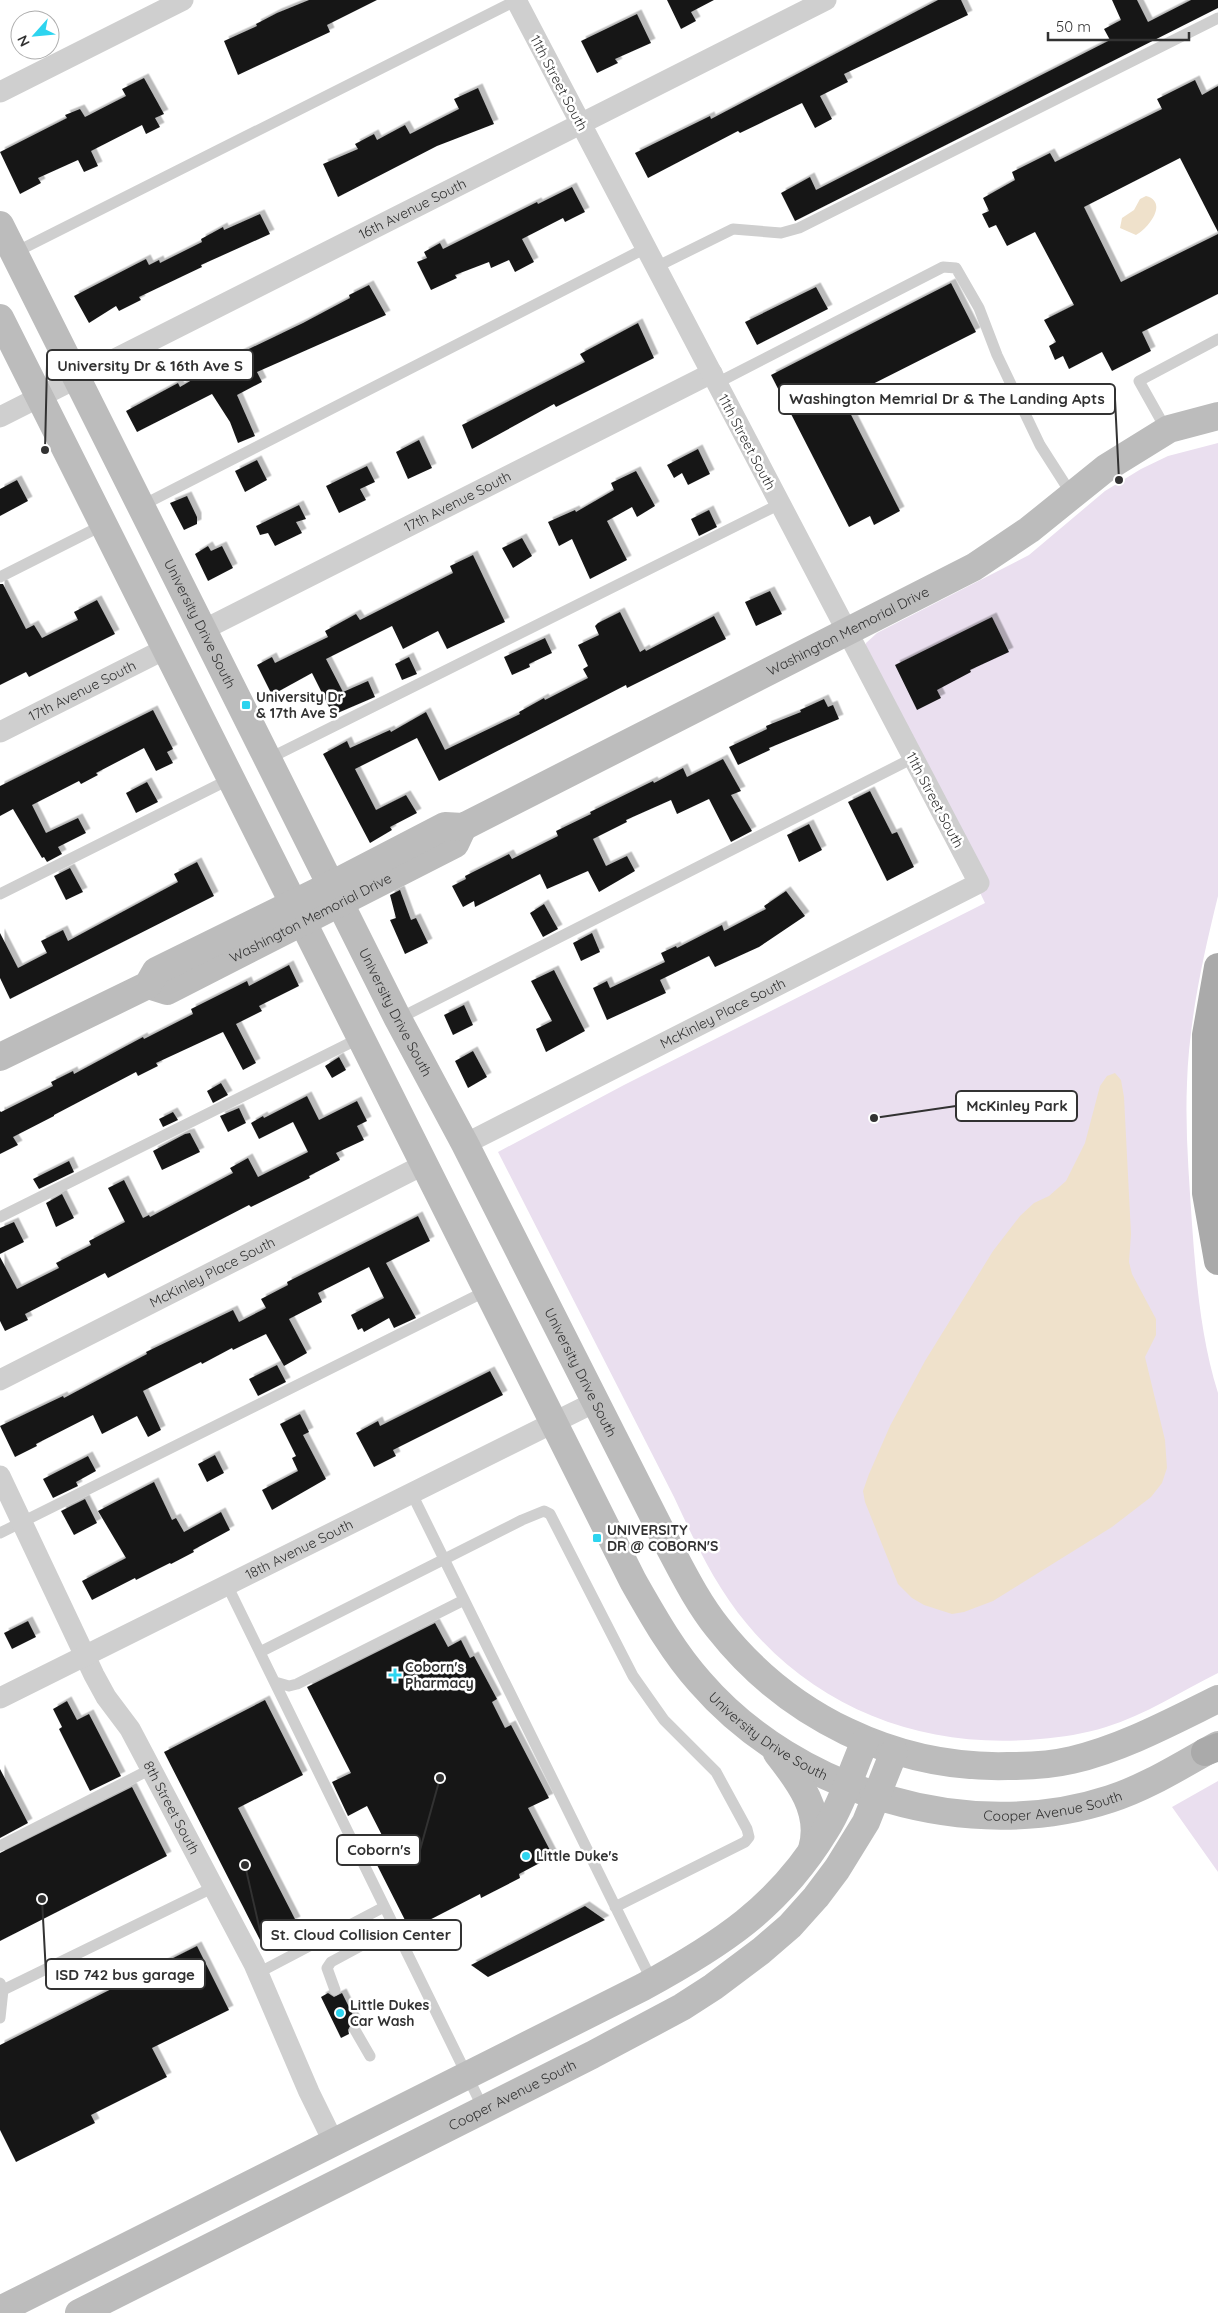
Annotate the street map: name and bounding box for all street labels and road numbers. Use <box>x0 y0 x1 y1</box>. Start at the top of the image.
street label: 11th Street South <box>526 32 592 134</box>
street label: 16th Avenue South <box>356 174 469 243</box>
street label: 11th Street South <box>714 391 780 493</box>
street label: 17th Avenue South <box>401 467 514 536</box>
street label: University Drive South <box>160 556 240 691</box>
street label: Washington Memorial Drive <box>764 582 932 680</box>
street label: 17th Avenue South <box>26 656 139 725</box>
street label: 11th Street South <box>902 749 968 851</box>
street label: Washington Memorial Drive <box>226 869 395 967</box>
street label: University Drive South <box>355 945 436 1080</box>
street label: McKinley Place South <box>657 974 788 1052</box>
street label: McKinley Place South <box>146 1233 278 1311</box>
street label: University Drive South <box>540 1305 621 1440</box>
street label: 18th Avenue South <box>242 1515 356 1584</box>
street label: University Drive South <box>705 1688 831 1784</box>
street label: 8th Street South <box>139 1758 204 1857</box>
street label: Cooper Avenue South <box>983 1787 1125 1825</box>
street label: Cooper Avenue South <box>445 2055 579 2135</box>

